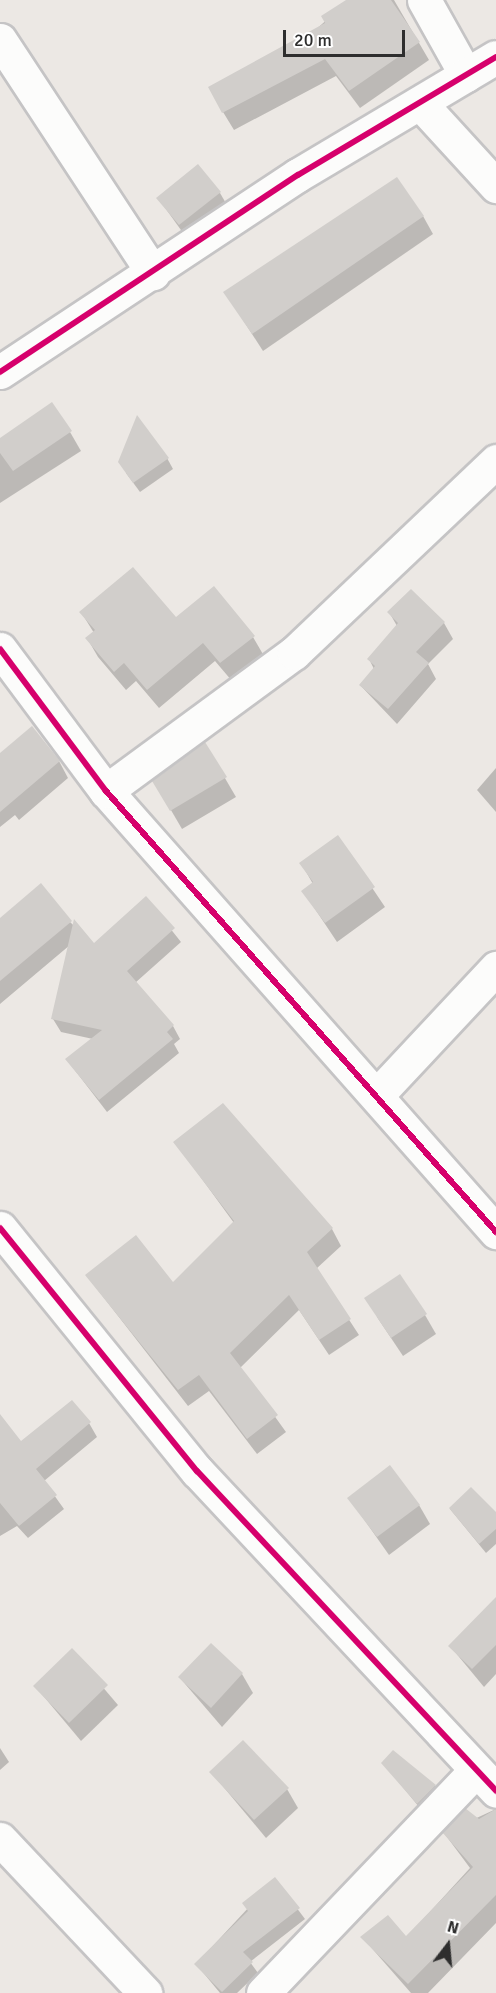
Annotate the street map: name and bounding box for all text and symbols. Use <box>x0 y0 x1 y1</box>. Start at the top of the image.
scale bar <box>286 18 408 56</box>
text: 20 m <box>294 29 332 51</box>
north arrow <box>418 1915 478 1975</box>
text: N <box>445 1917 461 1939</box>

